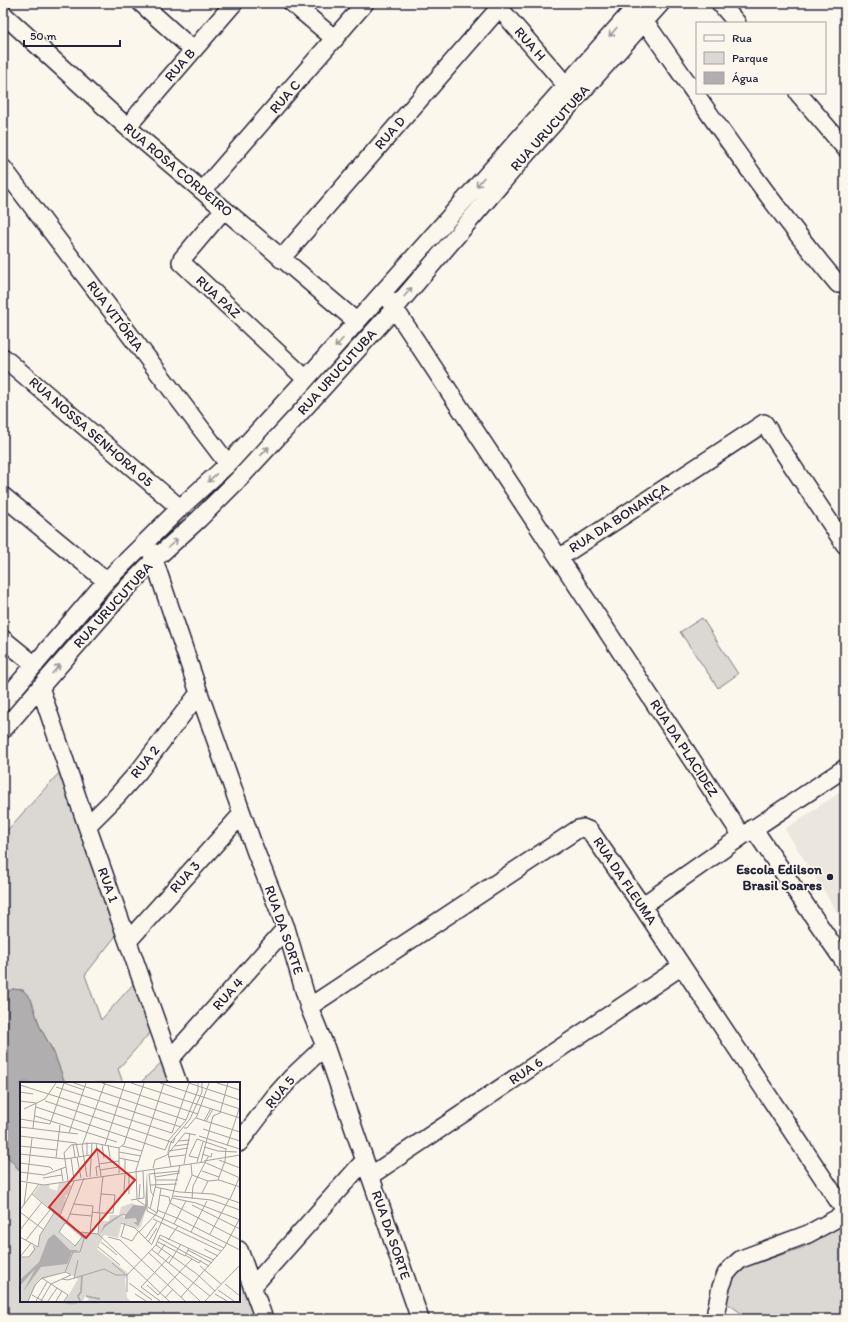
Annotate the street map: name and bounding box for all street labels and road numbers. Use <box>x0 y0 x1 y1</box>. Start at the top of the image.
street label: RUA H <box>511 24 549 64</box>
street label: RUA B <box>161 45 199 85</box>
street label: RUA C <box>266 77 304 117</box>
street label: RUA URUCUTUBA <box>507 81 593 175</box>
street label: RUA D <box>371 113 409 153</box>
street label: RUA ROSA CORDEIRO <box>120 119 236 221</box>
street label: RUA PAZ <box>192 272 244 322</box>
street label: RUA VITÓRIA <box>83 277 147 355</box>
street label: RUA URUCUTUBA <box>294 325 380 419</box>
street label: RUA NOSSA SENHORA 05 <box>25 373 157 491</box>
street label: RUA DA BONANÇA <box>566 479 672 557</box>
street label: RUA URUCUTUBA <box>70 558 156 652</box>
street label: RUA DA PLACIDEZ <box>646 696 722 800</box>
street label: RUA 2 <box>127 742 164 782</box>
street label: RUA DA FLEUMA <box>589 834 661 928</box>
street label: RUA 3 <box>166 857 204 897</box>
street label: RUA 1 <box>94 865 122 905</box>
street label: RUA DA SORTE <box>261 883 307 977</box>
street label: RUA 4 <box>209 974 248 1014</box>
street label: RUA 6 <box>506 1054 546 1088</box>
street label: RUA 5 <box>262 1072 298 1112</box>
street label: RUA DA SORTE <box>368 1188 414 1282</box>

